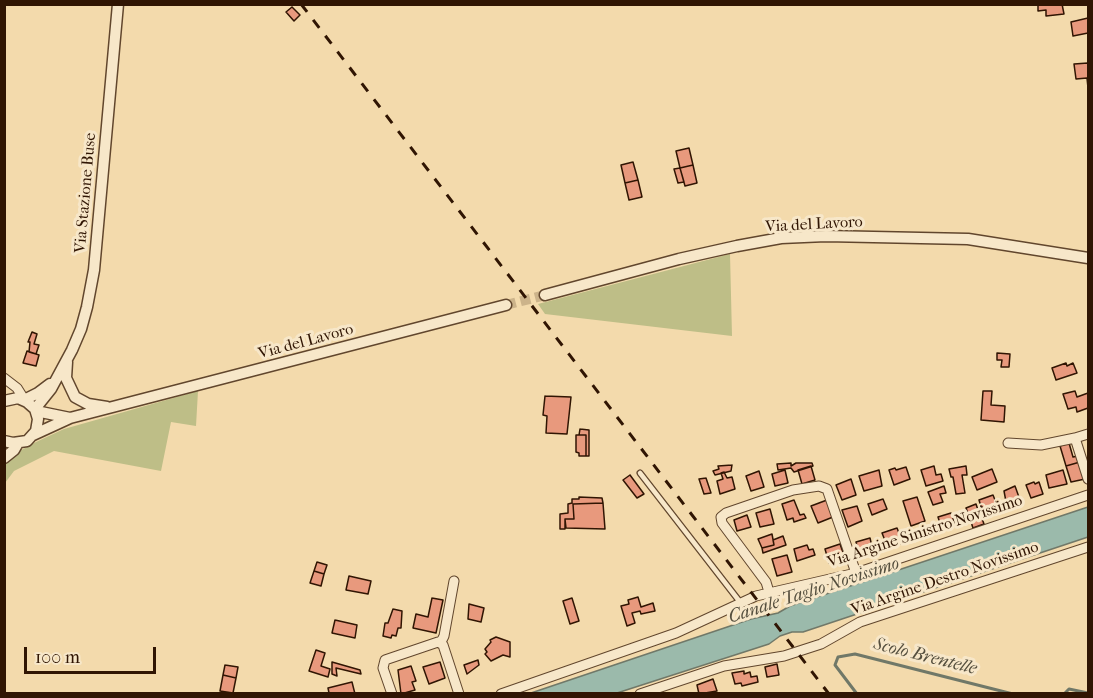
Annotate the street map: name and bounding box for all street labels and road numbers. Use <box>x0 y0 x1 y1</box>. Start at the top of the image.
street label: Via Stazione Buse <box>71 132 101 254</box>
street label: Via del Lavoro <box>765 213 863 237</box>
street label: Via del Lavoro <box>256 320 356 364</box>
street label: Via Argine Sinistro Novissimo <box>825 491 1025 573</box>
street label: Via Argine Destro Novissimo <box>849 538 1041 620</box>

